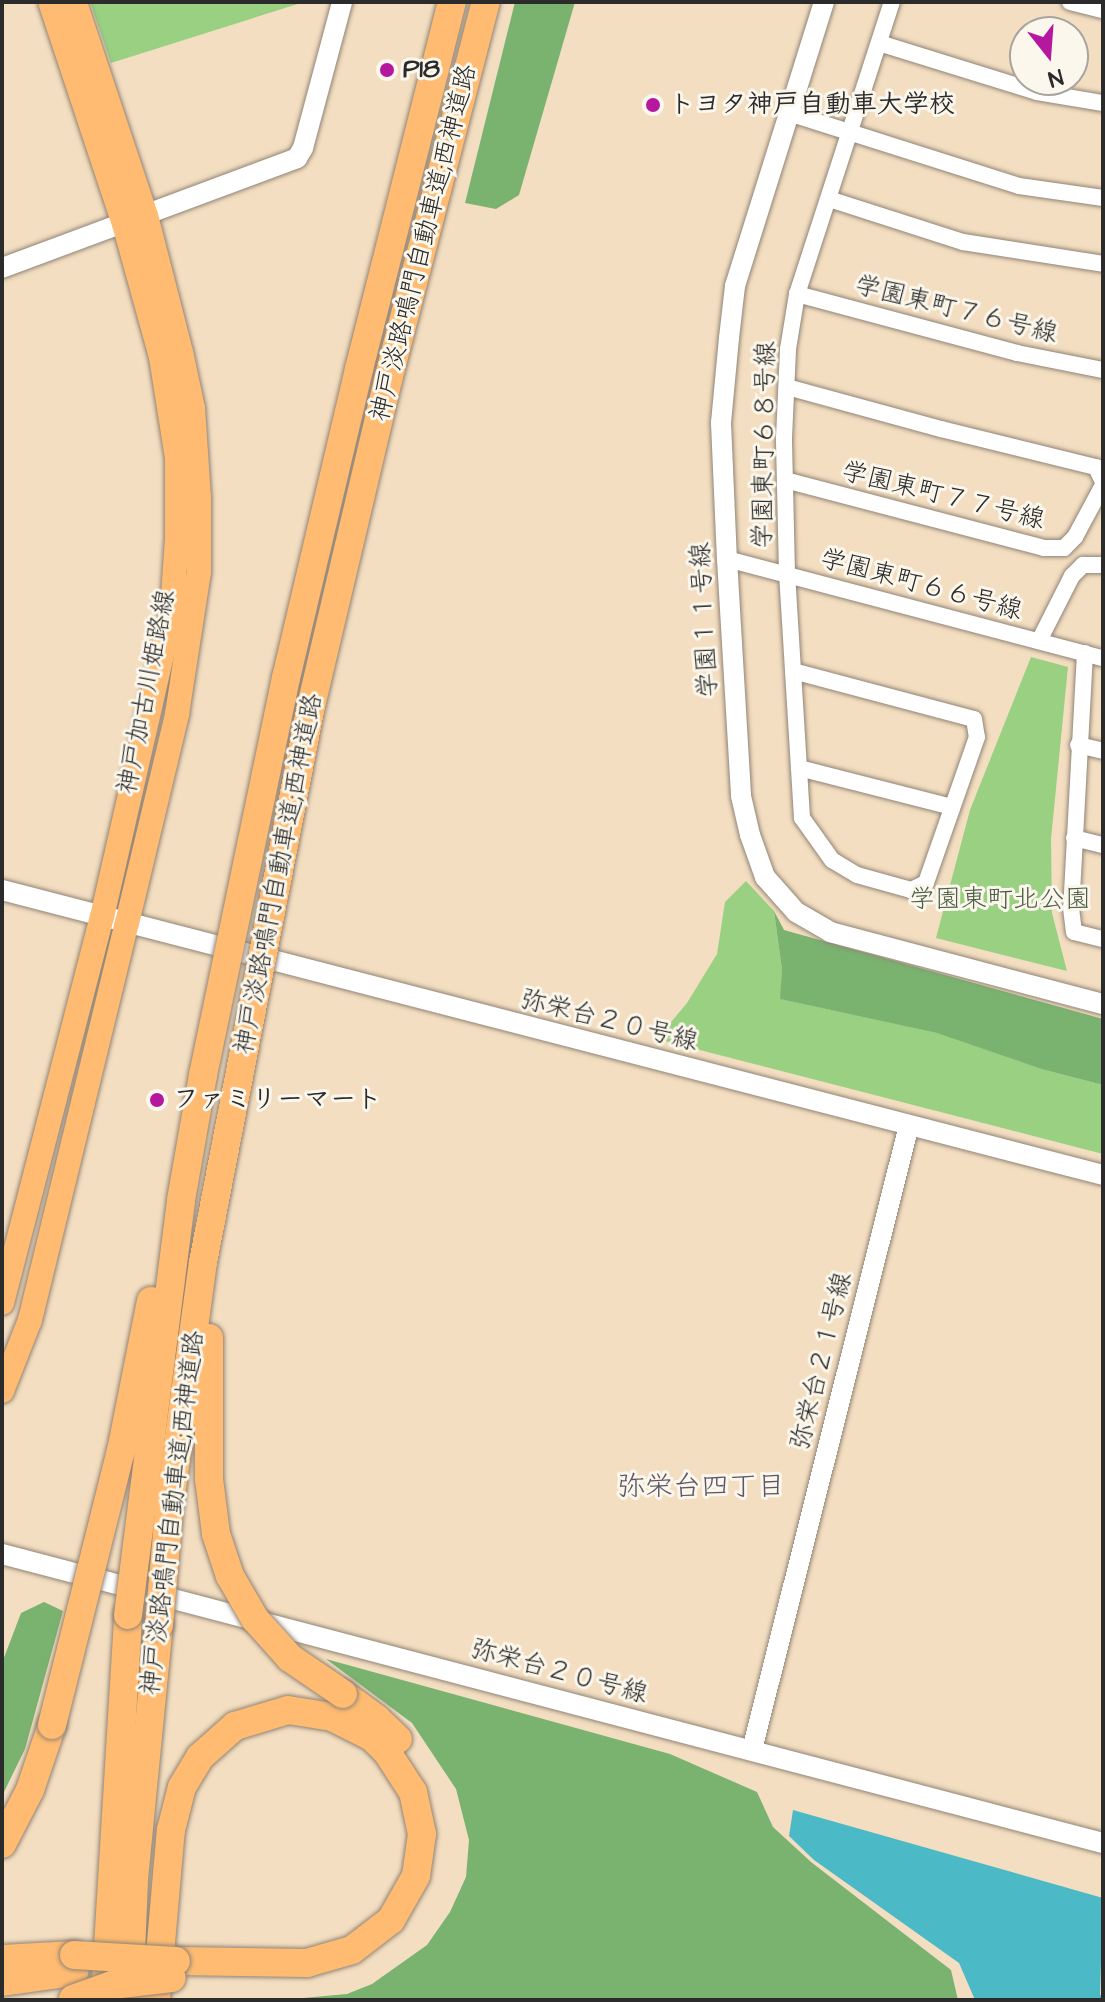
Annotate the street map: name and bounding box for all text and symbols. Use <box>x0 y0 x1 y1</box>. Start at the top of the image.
north arrow <box>1009 16 1089 96</box>
place label: P18 <box>403 54 440 86</box>
street label: 神戸淡路鳴門自動車道;西神道路 <box>364 61 484 425</box>
marker: P18 <box>378 61 396 79</box>
text: N <box>1044 61 1067 94</box>
place label: トヨタ神戸自動車大学校 <box>669 89 955 121</box>
marker: トヨタ神戸自動車大学校 <box>644 96 662 114</box>
street label: 学園東町７６号線 <box>851 270 1061 350</box>
street label: 学園東町６８号線 <box>748 341 782 549</box>
street label: 学園東町７７号線 <box>838 456 1048 536</box>
street label: 学園１１号線 <box>685 541 725 699</box>
street label: 学園東町６６号線 <box>817 543 1025 627</box>
street label: 神戸加古川姫路線 <box>112 587 182 797</box>
street label: 神戸淡路鳴門自動車道;西神道路 <box>229 691 329 1057</box>
park label: 学園東町北公園 <box>909 884 1091 916</box>
street label: 弥栄台２０号線 <box>517 984 701 1058</box>
place label: ファミリーマート <box>173 1084 381 1116</box>
marker: ファミリーマート <box>148 1091 166 1109</box>
street label: 弥栄台２１号線 <box>785 1269 859 1453</box>
street label: 神戸淡路鳴門自動車道;西神道路 <box>135 1329 211 1697</box>
district label: 弥栄台四丁目 <box>617 1470 785 1504</box>
street label: 弥栄台２０号線 <box>467 1633 651 1711</box>

